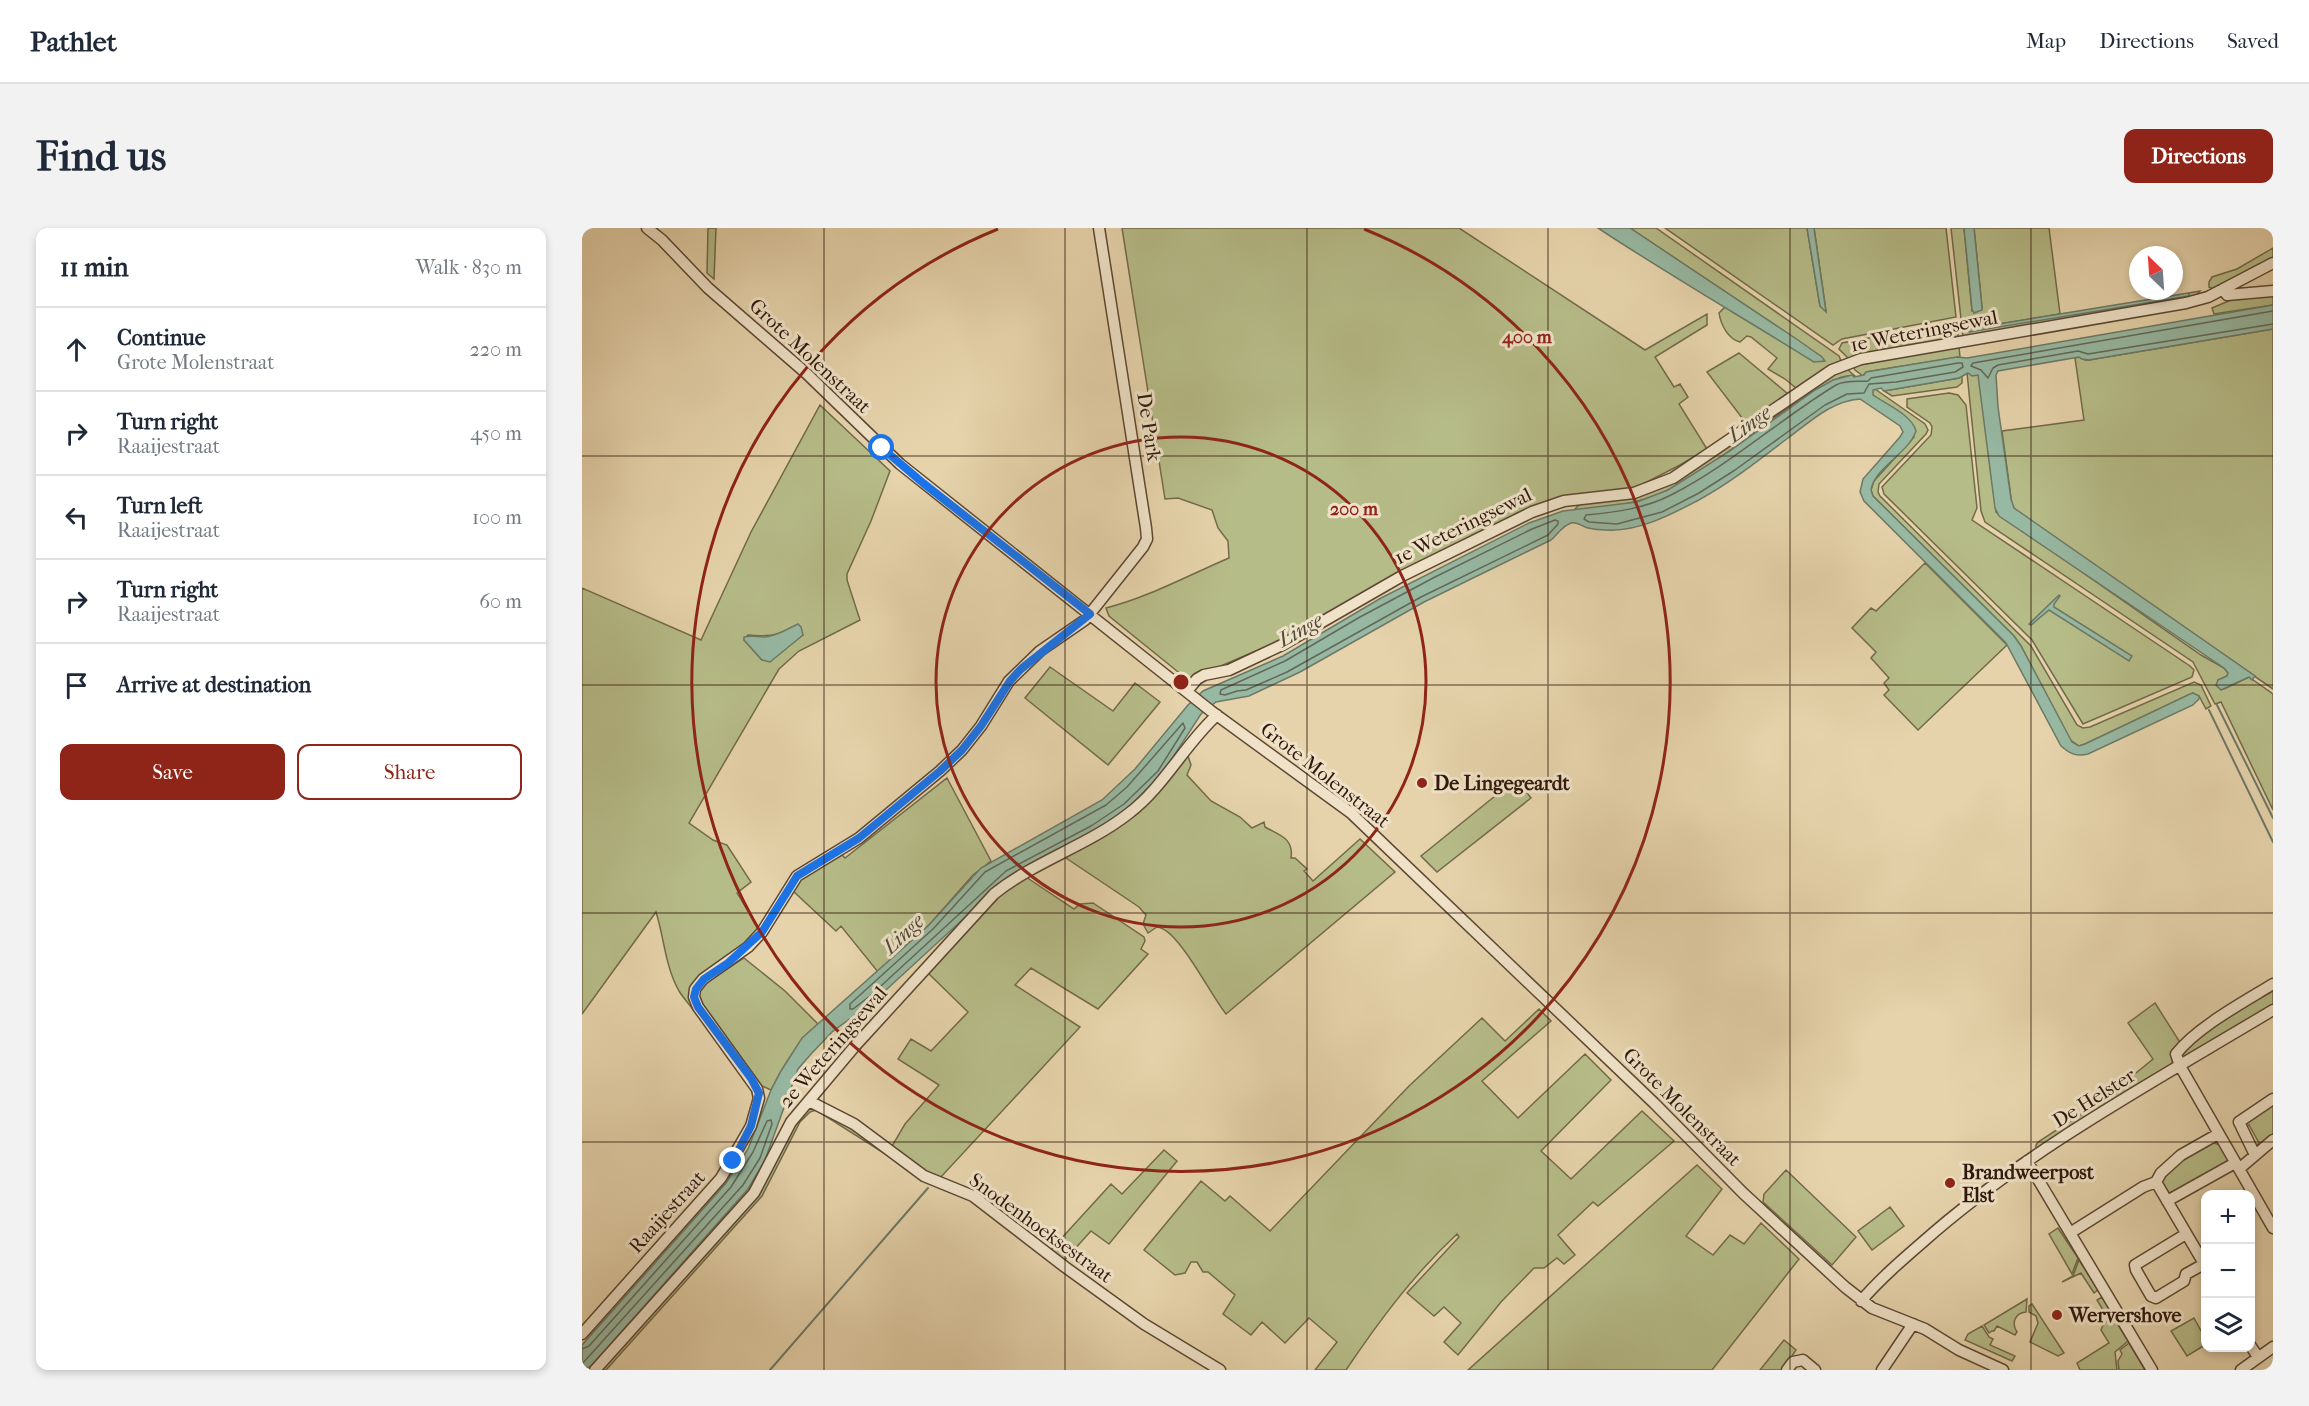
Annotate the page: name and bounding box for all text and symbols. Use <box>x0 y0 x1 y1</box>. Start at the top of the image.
text: Pathlet <box>30 25 117 58</box>
text: Map <box>2026 29 2066 53</box>
text: Directions <box>2099 29 2194 53</box>
text: Saved <box>2227 29 2279 53</box>
button: Directions <box>2124 129 2273 183</box>
text: Find us <box>36 132 166 181</box>
north arrow <box>2129 246 2183 300</box>
text: 11 min <box>60 252 129 283</box>
text: Walk · 830 m <box>416 256 522 279</box>
street label: Grote Molenstraat <box>745 294 875 418</box>
street label: 1e Weteringsewal <box>1848 305 2000 357</box>
text: Continue <box>117 325 206 351</box>
text: 400 m <box>1501 327 1553 348</box>
icon: ahead <box>60 333 93 366</box>
text: 220 m <box>469 338 522 361</box>
text: Grote Molenstraat <box>117 351 274 374</box>
street label: De Park <box>1132 391 1166 464</box>
water label: Linge <box>1721 400 1776 449</box>
text: Turn right <box>117 409 218 435</box>
icon: right <box>60 417 93 450</box>
text: 450 m <box>470 422 522 445</box>
route start <box>868 434 894 460</box>
text: Raaijestraat <box>117 435 220 458</box>
street label: 1e Weteringsewal <box>1391 483 1536 569</box>
text: Turn left <box>117 493 203 519</box>
text: 200 m <box>1330 499 1379 520</box>
icon: left <box>60 501 93 534</box>
text: 100 m <box>472 506 522 529</box>
text: Raaijestraat <box>117 519 220 542</box>
text: Turn right <box>117 577 218 603</box>
icon: right <box>60 585 93 618</box>
text: 60 m <box>479 590 522 613</box>
text: Raaijestraat <box>117 603 220 626</box>
water label: Linge <box>1272 608 1327 653</box>
icon: arrive <box>60 669 93 702</box>
text: Arrive at destination <box>117 672 311 698</box>
centre of rings <box>1171 672 1191 692</box>
street label: Grote Molenstraat <box>1256 717 1394 833</box>
button: Save <box>60 744 285 800</box>
button: Share <box>297 744 522 800</box>
place label: De Lingegeardt <box>1434 772 1571 795</box>
marker: De Lingegeardt <box>1415 776 1429 790</box>
water label: Linge <box>876 909 929 960</box>
street label: 2e Weteringsewal <box>774 981 892 1112</box>
street label: Grote Molenstraat <box>1618 1043 1746 1171</box>
street label: De Helster <box>2048 1063 2140 1132</box>
route end <box>719 1147 745 1173</box>
place label: Brandweerpost Elst <box>1962 1161 2095 1207</box>
street label: Raaijestraat <box>624 1166 710 1258</box>
street label: Snodenhoeksestraat <box>965 1168 1117 1288</box>
marker: Brandweerpost Elst <box>1943 1176 1957 1190</box>
map controls <box>2201 1190 2255 1352</box>
button: + <box>2201 1190 2255 1244</box>
button: − <box>2201 1244 2255 1298</box>
button: layers <box>2201 1298 2255 1352</box>
place label: Wervershove <box>2068 1304 2182 1327</box>
marker: Wervershove <box>2050 1308 2064 1322</box>

